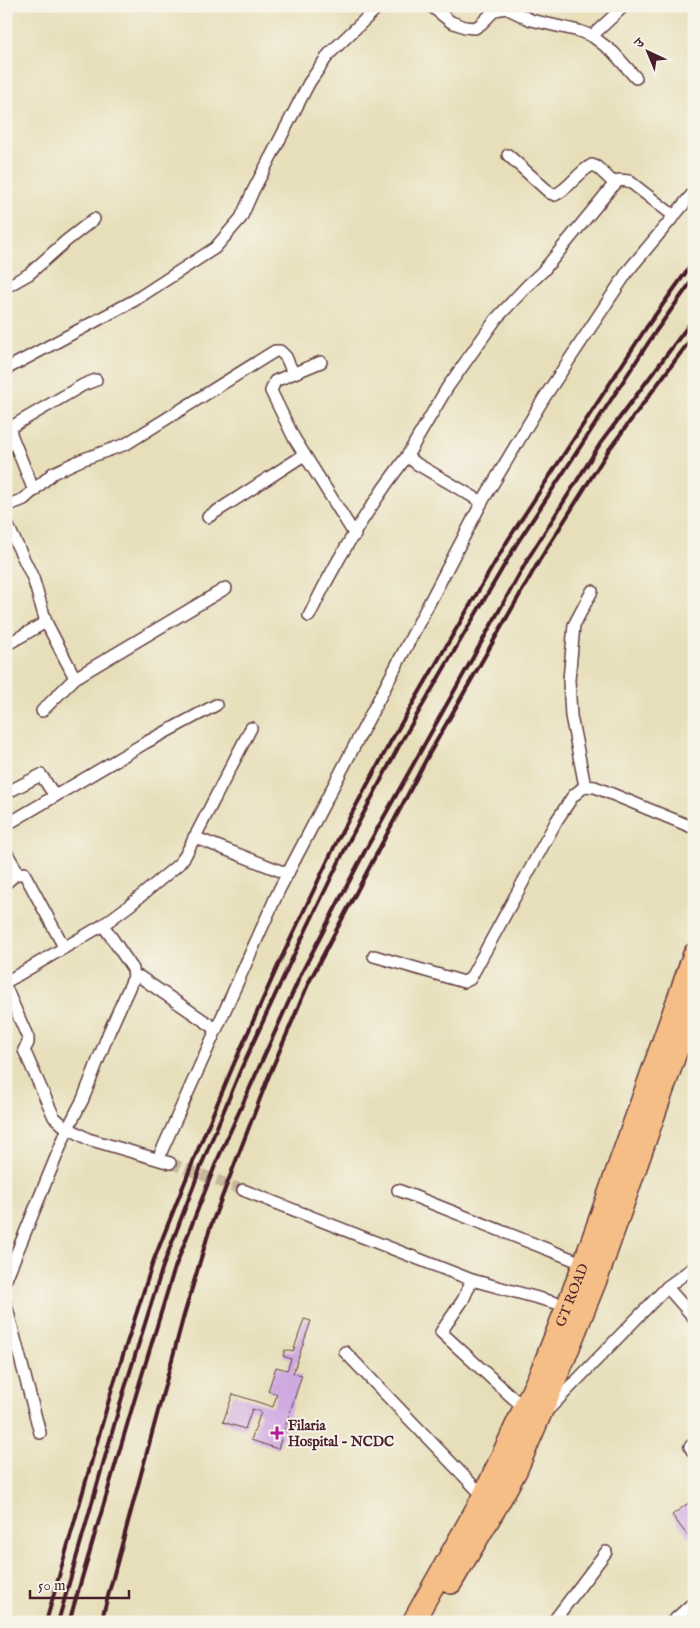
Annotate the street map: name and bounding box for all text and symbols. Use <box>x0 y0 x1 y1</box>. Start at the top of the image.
north arrow <box>622 28 672 78</box>
text: उ <box>630 34 649 53</box>
street label: GT ROAD <box>552 1261 593 1330</box>
place label: Filaria Hospital - NCDC <box>288 1417 394 1451</box>
marker: Filaria Hospital - NCDC <box>270 1426 284 1440</box>
scale bar <box>30 1568 129 1600</box>
text: 50 m <box>38 1576 66 1595</box>

